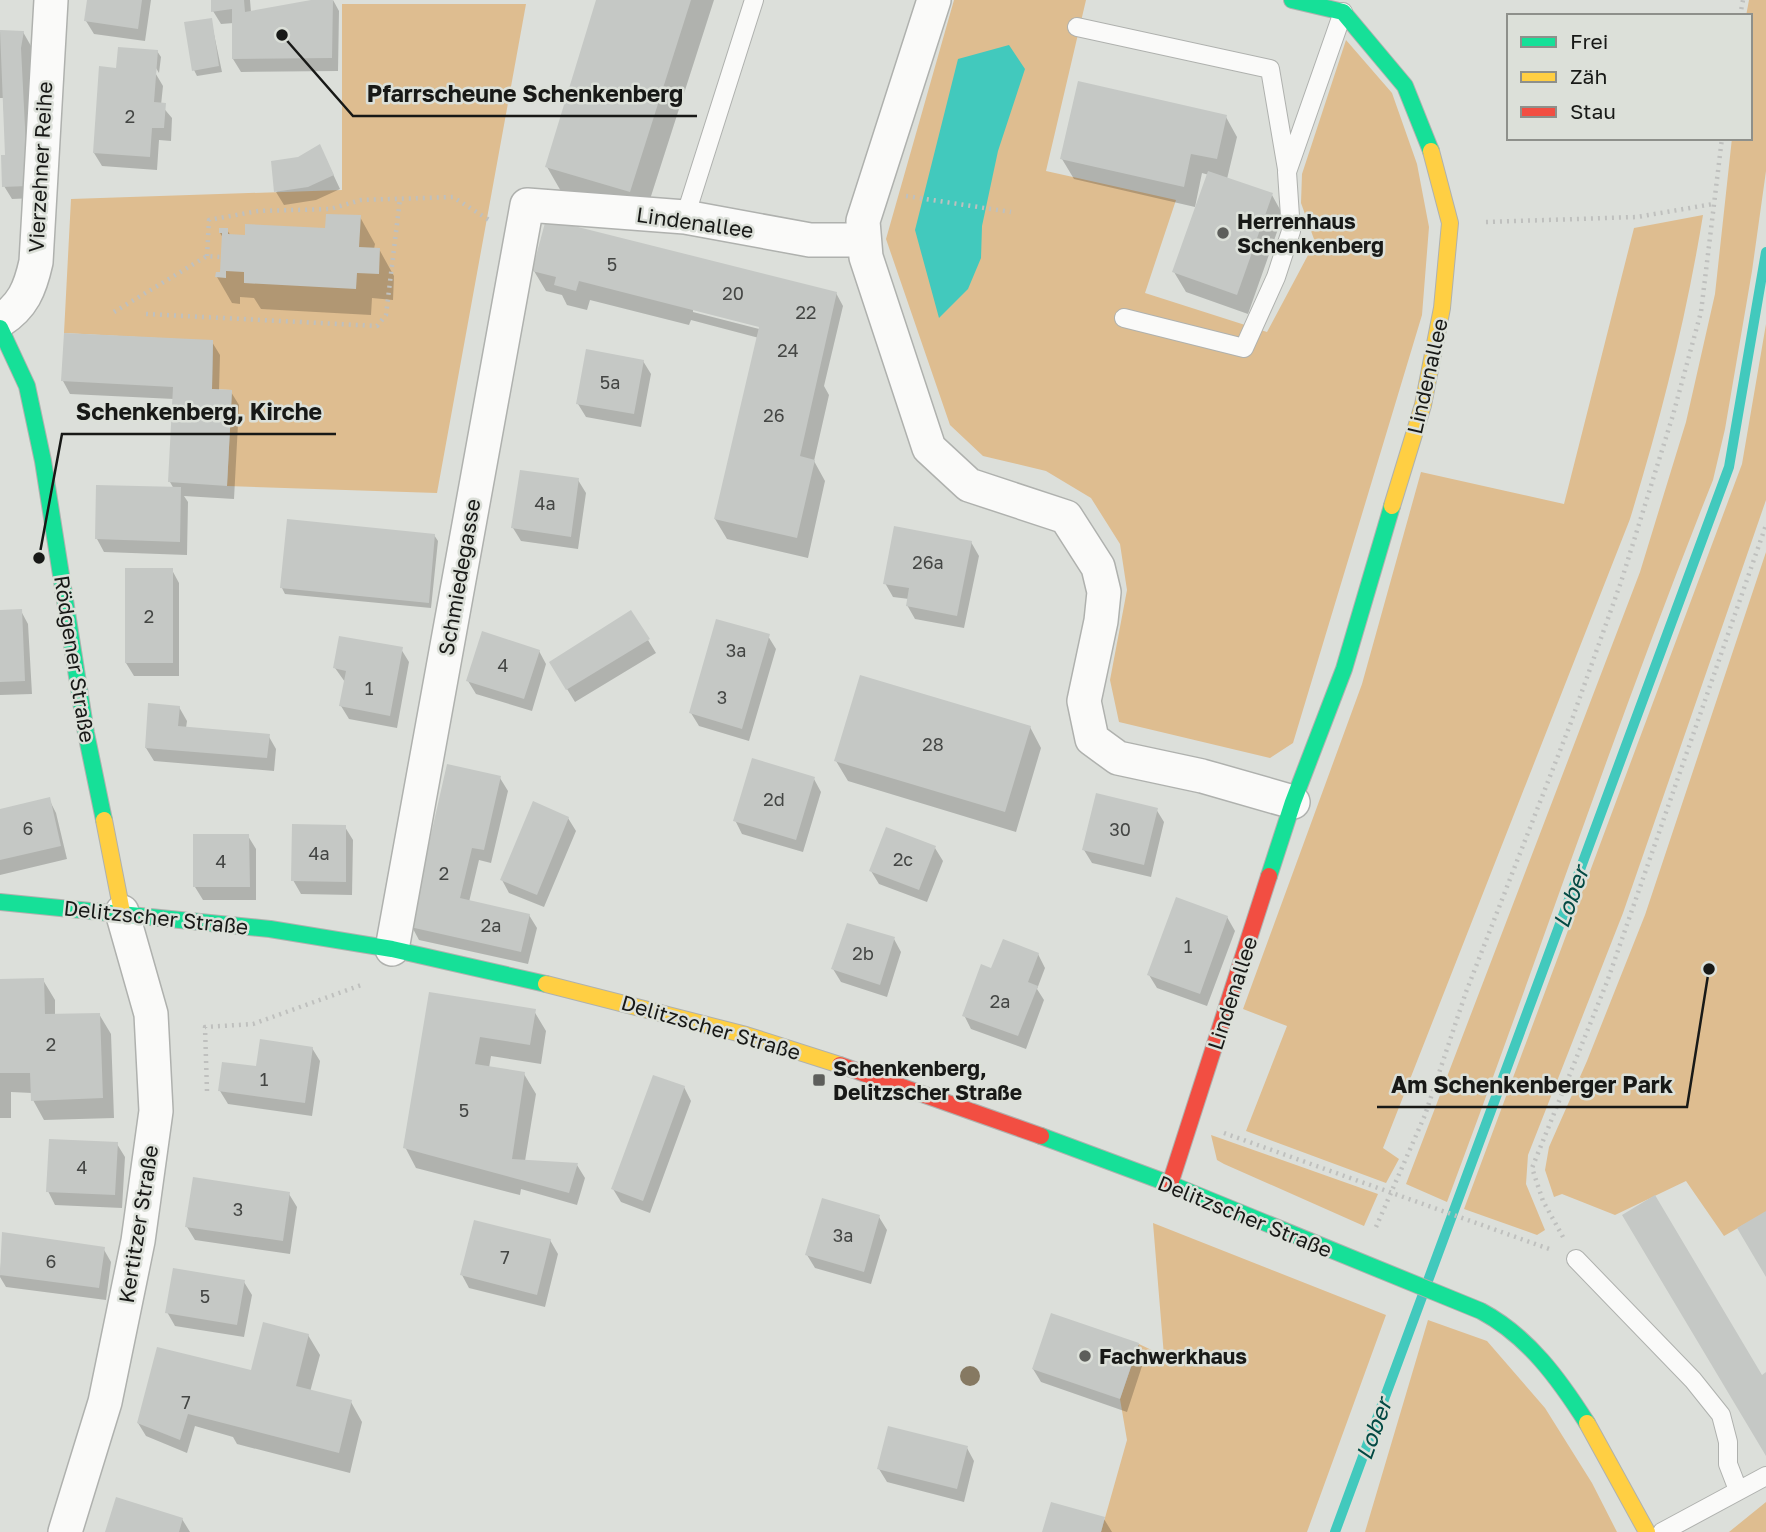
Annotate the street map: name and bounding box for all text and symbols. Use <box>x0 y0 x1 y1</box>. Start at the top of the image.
legend <box>1507 14 1752 140</box>
text: Frei <box>1570 28 1608 54</box>
text: Zäh <box>1570 63 1607 89</box>
callout: Pfarrscheune Schenkenberg <box>353 72 697 116</box>
text: Pfarrscheune Schenkenberg <box>367 79 683 107</box>
street label: Vierzehner Reihe <box>23 81 57 253</box>
text: Stau <box>1570 98 1616 124</box>
house number: 2 <box>125 105 135 127</box>
street label: Lindenallee <box>635 201 755 243</box>
place label: Herrenhaus Schenkenberg <box>1237 208 1384 258</box>
marker: Herrenhaus Schenkenberg <box>1215 225 1231 241</box>
house number: 5 <box>607 253 617 275</box>
house number: 20 <box>722 282 744 304</box>
house number: 22 <box>796 301 816 323</box>
street label: Lindenallee <box>1401 316 1453 436</box>
house number: 24 <box>777 339 799 361</box>
house number: 5a <box>600 371 620 393</box>
callout: Schenkenberg, Kirche <box>62 390 336 434</box>
text: Schenkenberg, Kirche <box>76 397 322 425</box>
house number: 26 <box>763 404 785 426</box>
house number: 4a <box>534 492 556 514</box>
street label: Schmiedegasse <box>432 497 486 657</box>
house number: 26a <box>912 551 944 573</box>
street label: Rödgener Straße <box>49 574 101 744</box>
house number: 2 <box>144 605 154 627</box>
house number: 3a <box>726 639 746 661</box>
house number: 4 <box>498 654 509 676</box>
house number: 1 <box>365 677 374 699</box>
house number: 3 <box>717 686 727 708</box>
house number: 28 <box>922 733 944 755</box>
house number: 2d <box>763 788 785 810</box>
house number: 6 <box>23 817 33 839</box>
house number: 30 <box>1109 818 1131 840</box>
house number: 4a <box>308 842 330 864</box>
house number: 2c <box>893 848 913 870</box>
house number: 4 <box>216 850 227 872</box>
water label: Lober <box>1546 860 1595 931</box>
house number: 2 <box>439 862 449 884</box>
street label: Delitzscher Straße <box>62 894 250 940</box>
house number: 2a <box>481 914 501 936</box>
street label: Lindenallee <box>1201 933 1263 1053</box>
house number: 1 <box>1184 935 1193 957</box>
house number: 2b <box>852 942 874 964</box>
street label: Delitzscher Straße <box>618 989 804 1065</box>
house number: 2a <box>990 990 1010 1012</box>
house number: 2 <box>46 1033 56 1055</box>
place label: Schenkenberg, Delitzscher Straße <box>833 1055 1022 1105</box>
callout: Am Schenkenberger Park <box>1377 1063 1687 1107</box>
house number: 1 <box>260 1068 269 1090</box>
text: Am Schenkenberger Park <box>1391 1070 1674 1098</box>
marker: Schenkenberg, Delitzscher Straße <box>811 1072 827 1088</box>
house number: 5 <box>459 1099 469 1121</box>
street label: Kertitzer Straße <box>113 1143 163 1305</box>
house number: 4 <box>77 1156 88 1178</box>
street label: Delitzscher Straße <box>1154 1169 1336 1263</box>
house number: 3 <box>233 1198 243 1220</box>
house number: 3a <box>833 1224 853 1246</box>
house number: 7 <box>500 1246 510 1268</box>
house number: 6 <box>46 1250 56 1272</box>
house number: 5 <box>200 1285 210 1307</box>
place label: Fachwerkhaus <box>1099 1343 1247 1369</box>
marker: Fachwerkhaus <box>1077 1348 1093 1364</box>
house number: 7 <box>181 1391 191 1413</box>
water label: Lober <box>1349 1392 1398 1463</box>

